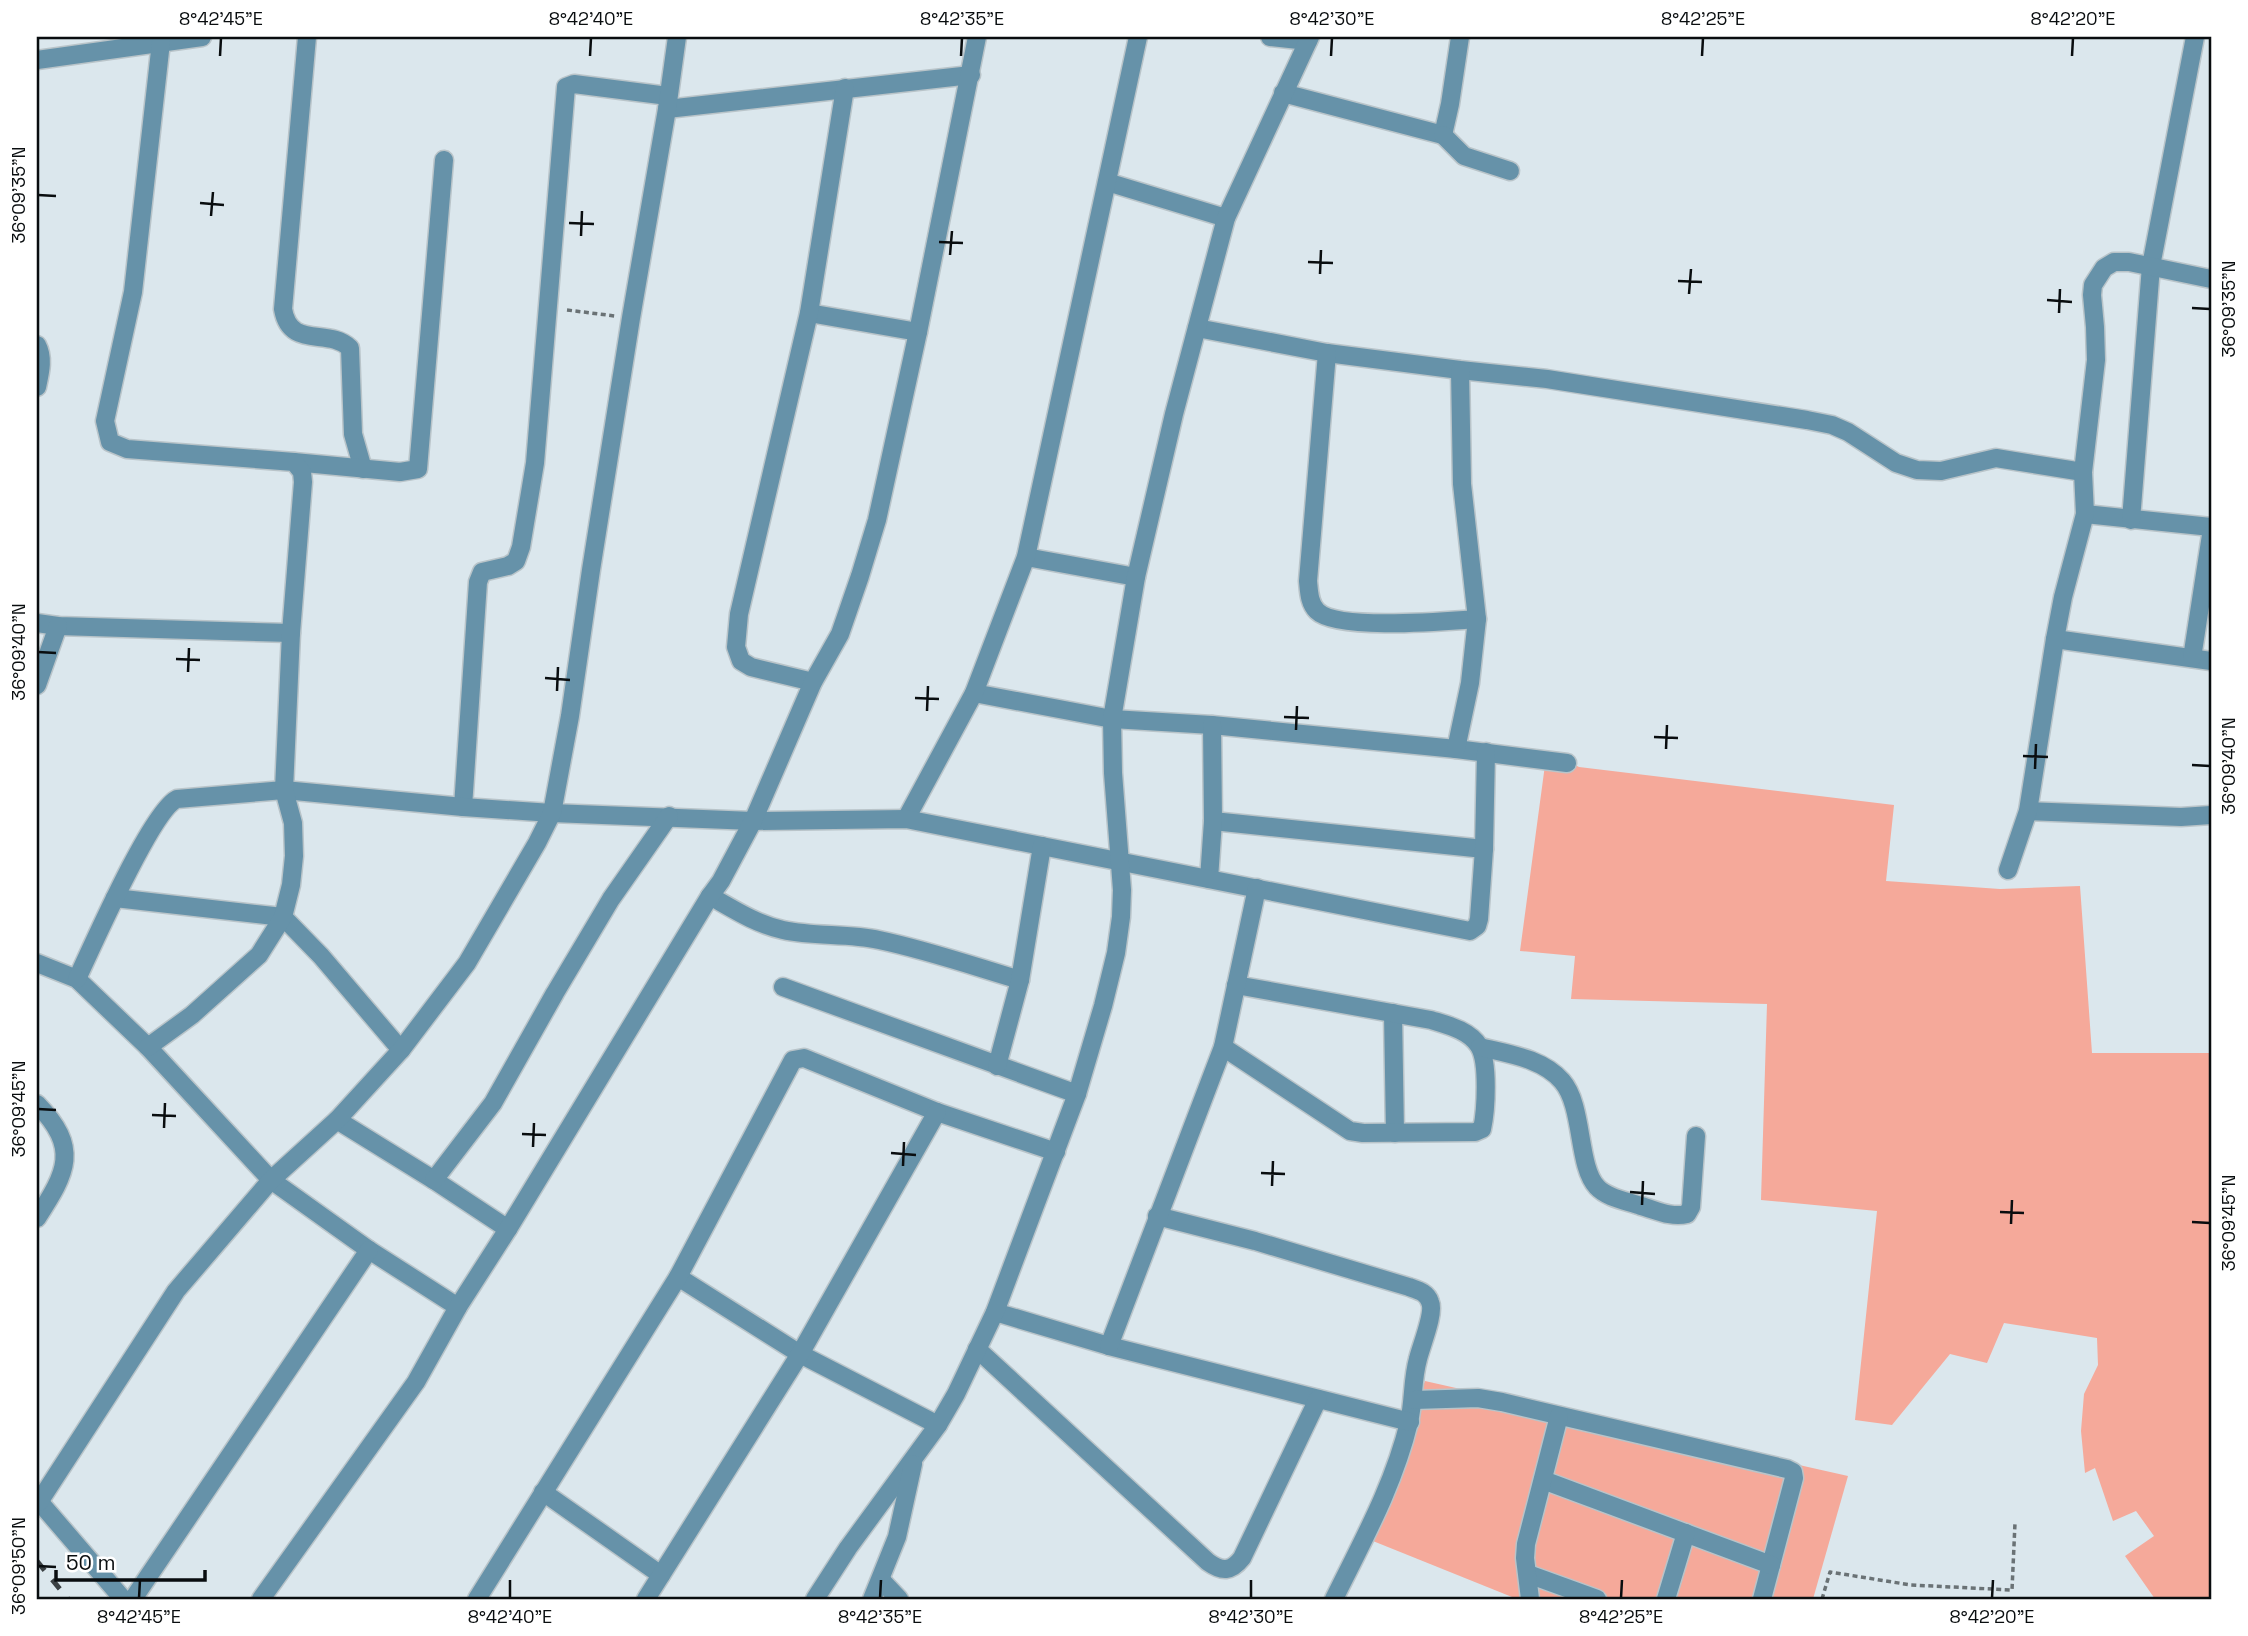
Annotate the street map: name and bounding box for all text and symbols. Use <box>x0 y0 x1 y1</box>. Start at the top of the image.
text: 8°42'45"E <box>179 7 263 30</box>
text: 8°42'40"E <box>549 7 633 30</box>
text: 8°42'35"E <box>920 7 1004 30</box>
text: 8°42'30"E <box>1290 7 1374 30</box>
text: 8°42'25"E <box>1661 7 1745 30</box>
text: 8°42'20"E <box>2031 7 2115 30</box>
text: 36°09'35"N <box>7 146 30 244</box>
text: 36°09'35"N <box>2217 260 2240 358</box>
text: 36°09'40"N <box>7 603 30 701</box>
text: 36°09'40"N <box>2217 717 2240 815</box>
text: 36°09'45"N <box>7 1061 30 1157</box>
text: 36°09'45"N <box>2217 1175 2240 1271</box>
text: 36°09'50"N <box>7 1517 30 1615</box>
scale bar <box>56 1538 205 1582</box>
text: 50 m <box>66 1549 116 1576</box>
text: 8°42'45"E <box>97 1605 181 1628</box>
text: 8°42'40"E <box>468 1605 552 1628</box>
text: 8°42'35"E <box>838 1605 922 1628</box>
text: 8°42'30"E <box>1209 1605 1293 1628</box>
text: 8°42'25"E <box>1579 1605 1663 1628</box>
text: 8°42'20"E <box>1950 1605 2034 1628</box>

